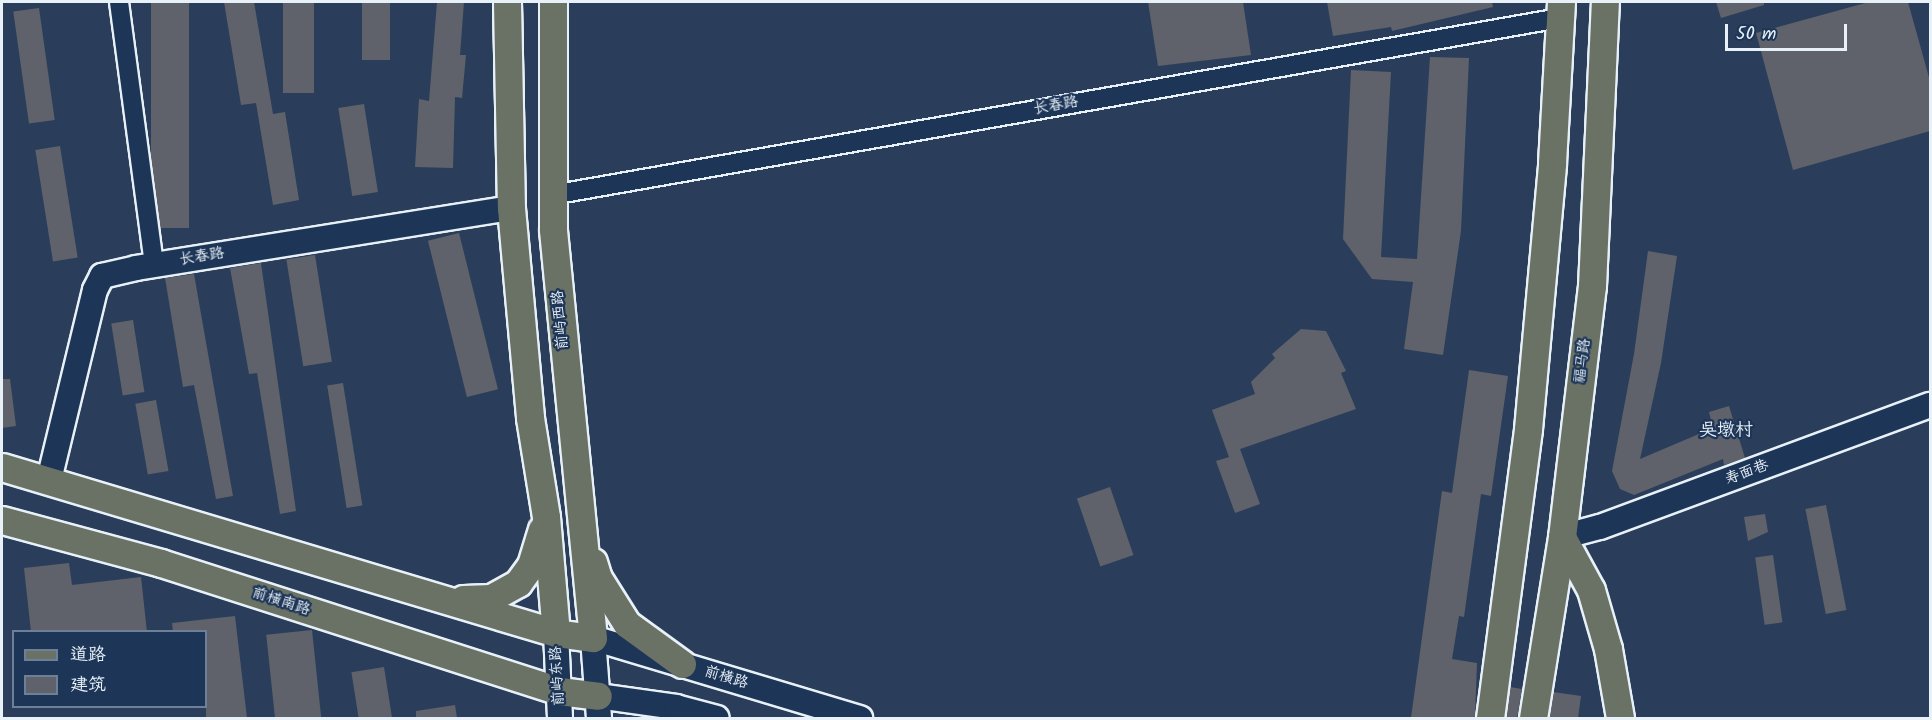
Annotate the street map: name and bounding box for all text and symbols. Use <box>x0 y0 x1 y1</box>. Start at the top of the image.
scale bar <box>1728 12 1850 50</box>
text: 50 m <box>1736 20 1776 49</box>
street label: 长春路 <box>1032 93 1080 119</box>
street label: 长春路 <box>178 245 226 269</box>
street label: 前屿西路 <box>549 289 573 351</box>
street label: 福马路 <box>1571 338 1595 384</box>
district label: 吴墩村 <box>1699 420 1753 442</box>
street label: 寿面巷 <box>1723 457 1771 489</box>
street label: 前横南路 <box>250 584 312 620</box>
legend <box>12 630 207 708</box>
text: 道路 <box>70 641 106 670</box>
street label: 前屿东路 <box>547 646 569 706</box>
street label: 前横路 <box>702 663 750 693</box>
text: 建筑 <box>70 671 106 700</box>

